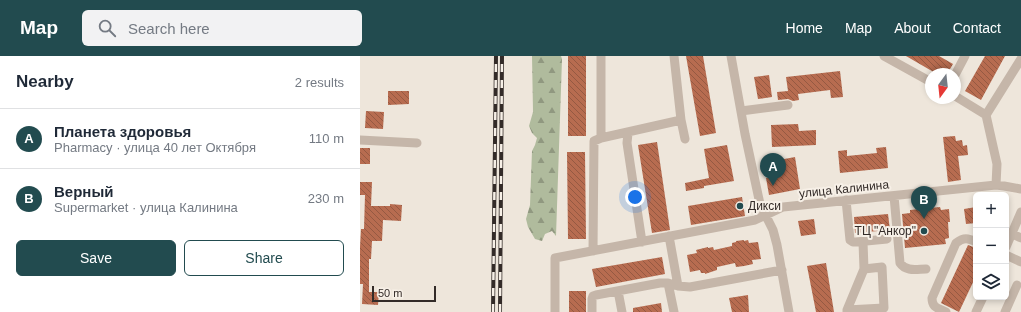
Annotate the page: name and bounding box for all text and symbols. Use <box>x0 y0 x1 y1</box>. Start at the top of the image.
search box <box>82 10 362 46</box>
text: Map <box>20 17 58 38</box>
icon: search <box>96 17 118 39</box>
text: Search here <box>128 20 210 37</box>
text: Home <box>786 20 823 36</box>
text: Map <box>845 20 872 36</box>
text: About <box>894 20 931 36</box>
text: Contact <box>953 20 1001 36</box>
north arrow <box>925 68 961 104</box>
text: Nearby <box>16 72 74 91</box>
text: 2 results <box>295 75 344 90</box>
text: Планета здоровья <box>54 123 191 140</box>
text: A <box>24 131 34 146</box>
text: 110 m <box>309 131 344 146</box>
text: Pharmacy · улица 40 лет Октября <box>54 140 256 155</box>
pin: A <box>760 153 786 186</box>
street label: улица Калинина <box>798 177 890 201</box>
text: Верный <box>54 183 113 200</box>
pin: B <box>911 186 937 219</box>
your location <box>625 187 645 207</box>
text: B <box>24 191 34 206</box>
text: 230 m <box>308 191 344 206</box>
map controls <box>973 192 1009 300</box>
button: + <box>973 192 1009 228</box>
place label: Дикси <box>748 199 781 213</box>
text: Supermarket · улица Калинина <box>54 200 238 215</box>
marker: Дикси <box>735 201 745 211</box>
place label: ТЦ "Анкор" <box>855 224 916 238</box>
marker: ТЦ "Анкор" <box>919 226 929 236</box>
button: − <box>973 228 1009 264</box>
button: Save <box>16 240 176 276</box>
button: Share <box>184 240 344 276</box>
button: layers <box>973 264 1009 300</box>
scale bar <box>372 284 436 303</box>
text: 50 m <box>378 287 402 299</box>

